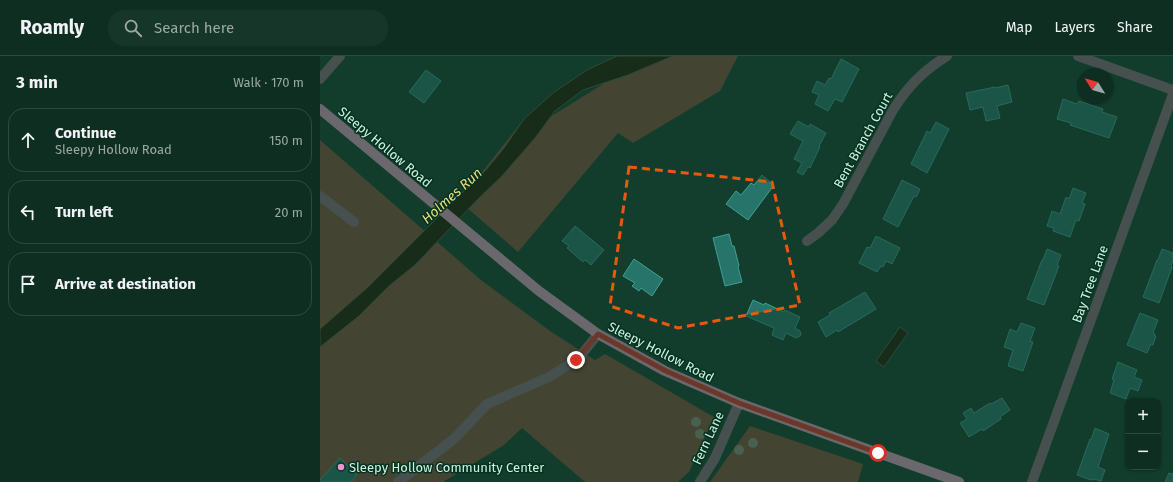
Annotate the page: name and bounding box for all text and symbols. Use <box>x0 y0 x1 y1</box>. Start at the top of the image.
search box <box>108 10 388 46</box>
text: Roamly <box>20 16 84 39</box>
icon: search <box>122 17 144 39</box>
text: Search here <box>154 19 234 37</box>
text: Map <box>1006 19 1032 36</box>
text: Layers <box>1054 19 1095 36</box>
text: Share <box>1117 19 1153 36</box>
north arrow <box>1077 68 1113 104</box>
text: 3 min <box>16 72 58 93</box>
text: Walk · 170 m <box>233 75 304 90</box>
street label: Bent Branch Court <box>830 89 896 190</box>
street label: Sleepy Hollow Road <box>335 104 435 190</box>
text: Continue <box>55 124 116 142</box>
icon: ahead <box>17 129 39 151</box>
text: 150 m <box>269 133 303 148</box>
text: Sleepy Hollow Road <box>55 142 172 157</box>
water label: Holmes Run <box>418 164 486 228</box>
icon: left <box>17 201 39 223</box>
text: Turn left <box>55 203 113 221</box>
text: 20 m <box>275 205 303 220</box>
street label: Bay Tree Lane <box>1069 243 1111 325</box>
icon: arrive <box>17 273 39 295</box>
text: Arrive at destination <box>55 275 196 293</box>
street label: Sleepy Hollow Road <box>606 319 716 385</box>
route end <box>567 351 585 369</box>
map controls <box>1125 398 1161 470</box>
button: + <box>1125 398 1161 434</box>
street label: Fern Lane <box>689 409 727 467</box>
button: − <box>1125 434 1161 470</box>
route start <box>869 444 887 462</box>
place label: Sleepy Hollow Community Center <box>349 460 544 475</box>
marker: Sleepy Hollow Community Center <box>336 462 346 472</box>

